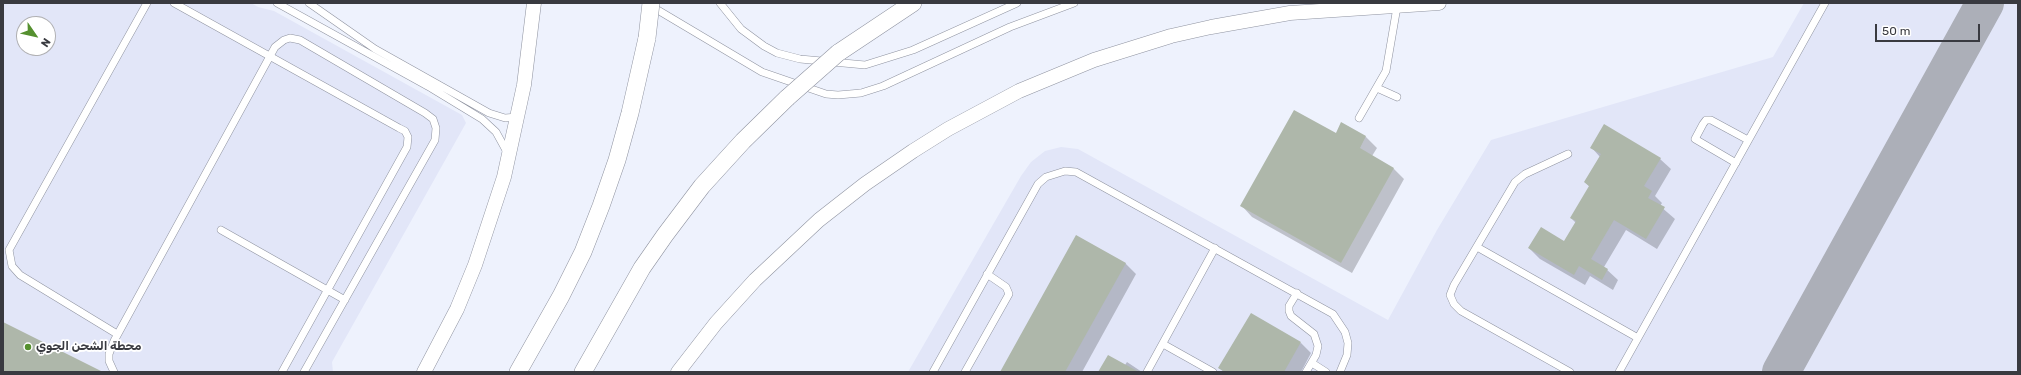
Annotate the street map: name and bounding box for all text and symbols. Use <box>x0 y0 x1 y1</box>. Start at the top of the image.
north arrow <box>16 16 56 56</box>
scale bar <box>1877 16 1982 42</box>
text: 50 m <box>1882 24 1910 38</box>
text: N <box>38 36 53 49</box>
place label: محطة الشحن الجوي <box>36 340 142 354</box>
marker: محطة الشحن الجوي <box>23 342 33 352</box>

